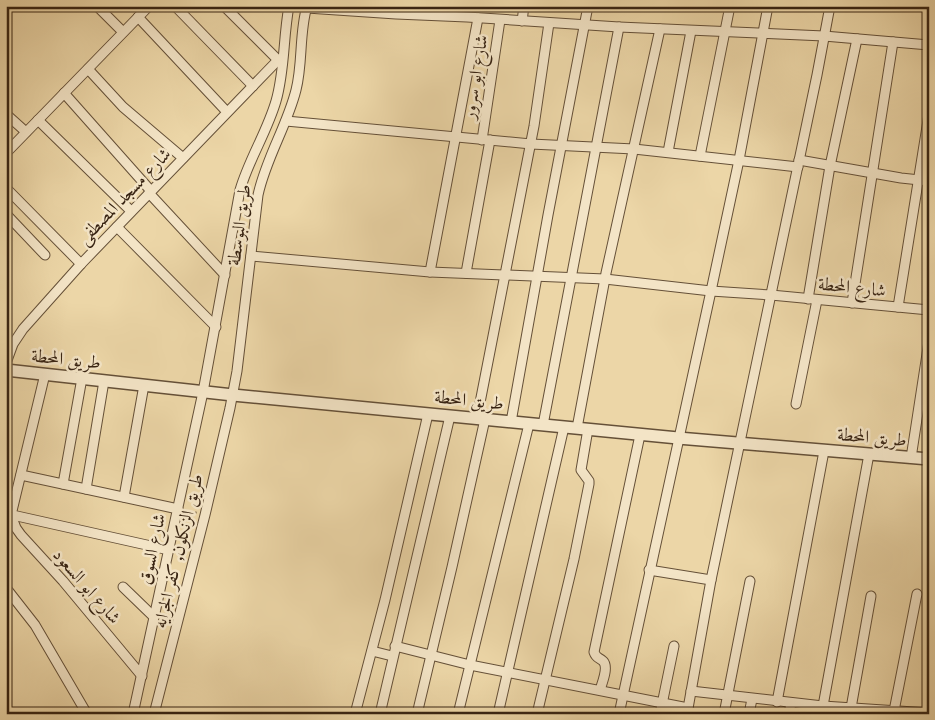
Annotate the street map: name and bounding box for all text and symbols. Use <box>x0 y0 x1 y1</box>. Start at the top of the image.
street label: شارع ابو سرور <box>457 33 496 123</box>
street label: شارع مسجد المصطفى <box>72 143 178 252</box>
street label: طريق البوسطة <box>222 183 257 267</box>
street label: شارع المحطة <box>817 273 887 305</box>
street label: طريق المحطة <box>30 344 102 375</box>
street label: طريق المحطة <box>433 385 505 416</box>
street label: طريق المحطة <box>836 423 908 452</box>
street label: طريق الزنكلون, كفر الجرايه <box>148 471 209 631</box>
street label: شارع السوق <box>134 512 174 587</box>
street label: شارع ابو السعود <box>45 544 126 631</box>

